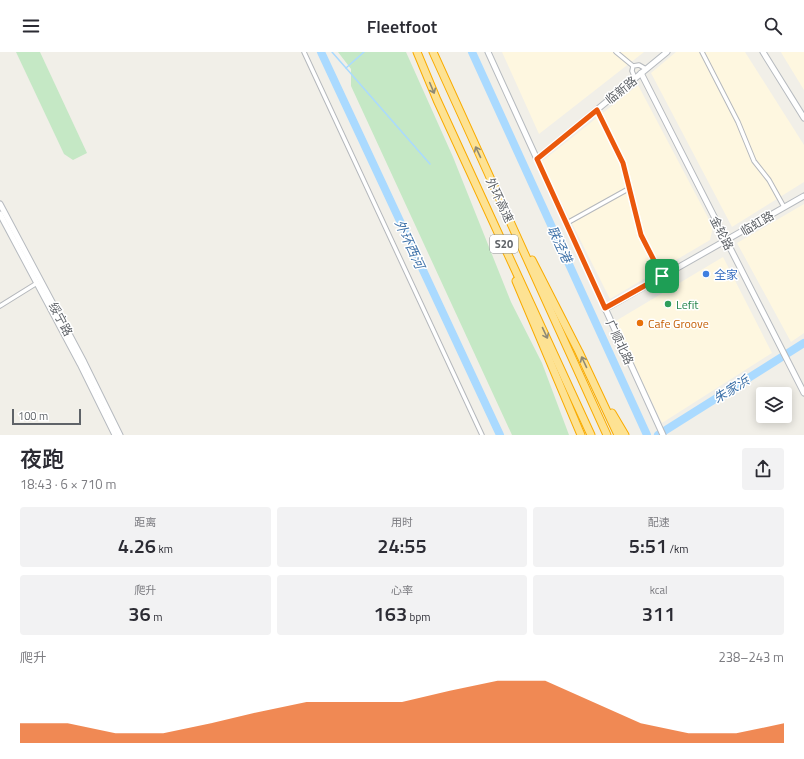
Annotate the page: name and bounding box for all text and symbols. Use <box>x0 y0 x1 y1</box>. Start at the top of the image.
text: Fleetfoot <box>367 13 437 40</box>
icon: menu <box>20 15 42 37</box>
icon: search <box>762 15 784 37</box>
street label: 临新路 <box>601 71 641 109</box>
one-way arrow <box>429 82 436 94</box>
one-way arrow <box>474 147 481 159</box>
street label: 外环高速 <box>481 174 519 226</box>
street label: 临虹路 <box>737 206 777 240</box>
street label: 金轮路 <box>705 213 739 253</box>
water label: 外环西河 <box>390 216 431 275</box>
water label: 联泾港 <box>543 222 578 268</box>
road number: S20 <box>490 235 518 253</box>
pin <box>645 259 679 293</box>
icon: arrive <box>651 265 673 287</box>
place label: 全家 <box>714 265 738 284</box>
marker: 全家 <box>701 269 711 279</box>
place label: Lefit <box>676 295 699 314</box>
street label: 绥宁路 <box>44 299 78 339</box>
marker: Lefit <box>663 299 673 309</box>
place label: Cafe Groove <box>648 314 709 333</box>
street label: 广顺北路 <box>601 316 639 368</box>
marker: Cafe Groove <box>635 318 645 328</box>
one-way arrow <box>542 327 549 339</box>
one-way arrow <box>580 356 587 368</box>
water label: 朱家浜 <box>709 370 754 408</box>
map controls <box>756 387 792 423</box>
button: layers <box>756 387 792 423</box>
scale bar <box>12 407 81 426</box>
text: 100 m <box>18 408 48 424</box>
text: 夜跑 <box>20 442 64 476</box>
button: share <box>742 448 784 490</box>
text: 18:43 · 6 × 710 m <box>20 474 116 494</box>
text: 距离 <box>134 514 156 530</box>
text: 用时 <box>391 514 413 530</box>
text: 配速 <box>648 514 670 530</box>
text: 4.26 <box>118 530 156 561</box>
text: 24:55 <box>377 530 427 561</box>
text: 5:51 <box>629 530 667 561</box>
text: km <box>156 541 173 557</box>
text: /km <box>667 541 689 557</box>
text: 爬升 <box>134 582 156 598</box>
text: 心率 <box>391 582 413 598</box>
text: kcal <box>650 582 668 598</box>
text: 36 <box>128 598 151 629</box>
text: 163 <box>374 598 407 629</box>
text: 311 <box>642 598 675 629</box>
text: m <box>151 609 162 625</box>
text: bpm <box>407 609 430 625</box>
text: 爬升 <box>20 647 46 667</box>
text: 238–243 m <box>718 647 784 667</box>

